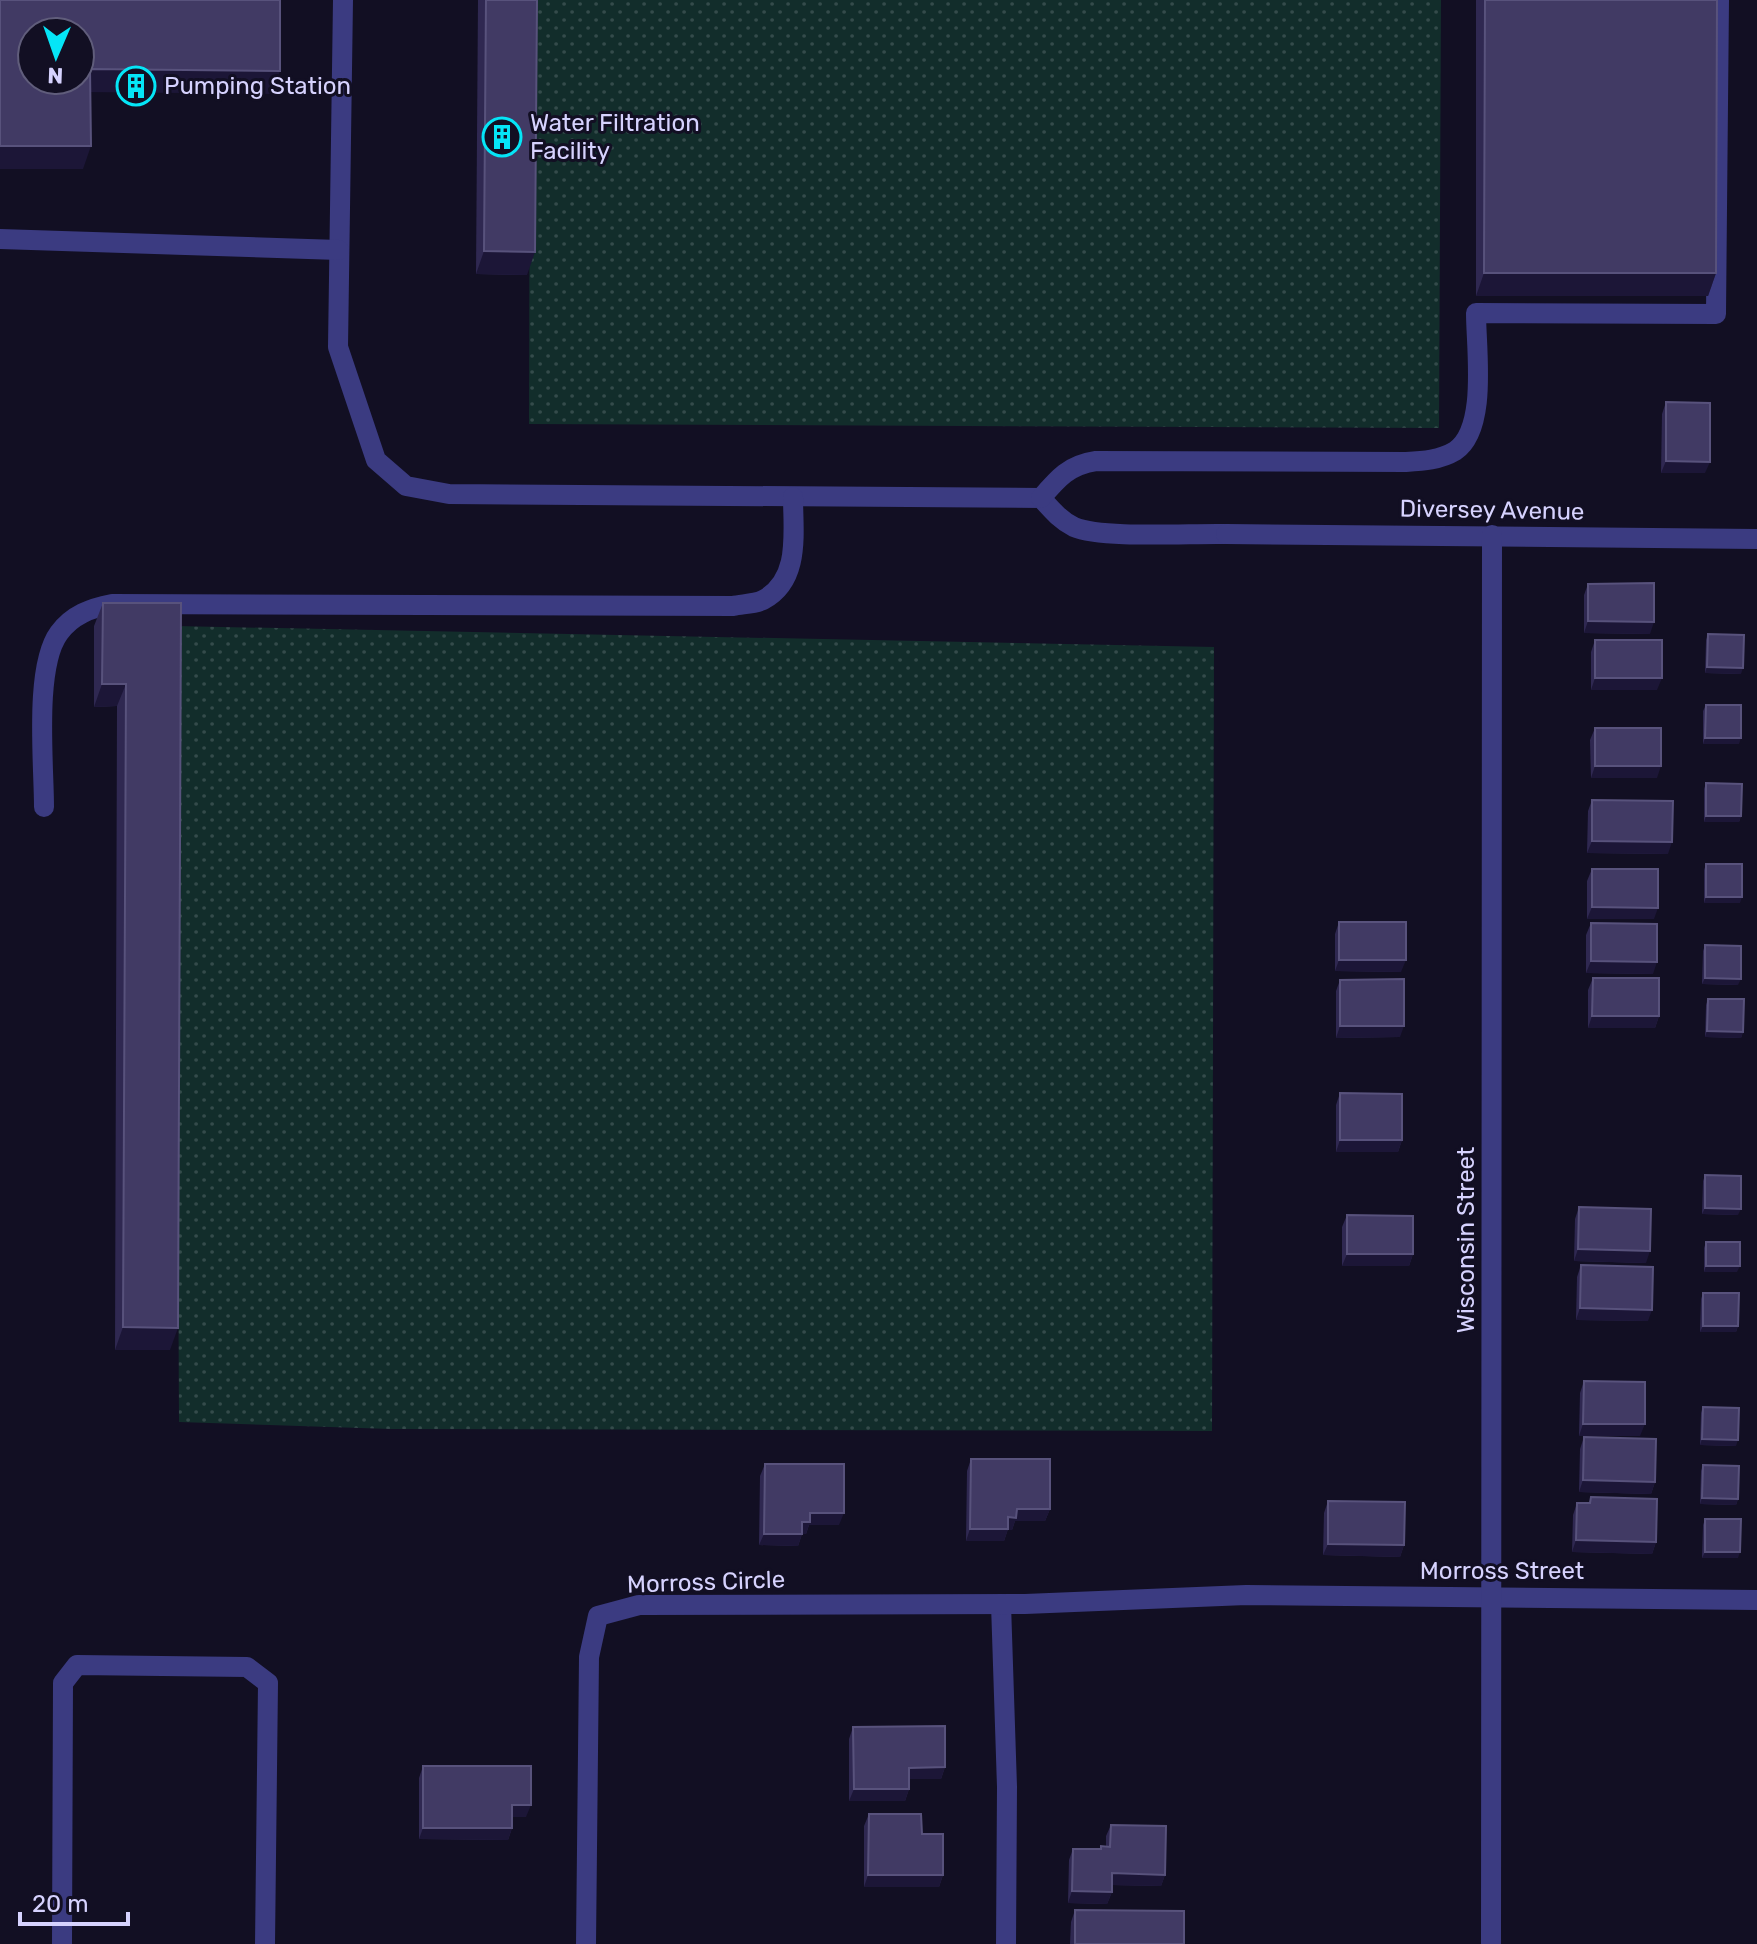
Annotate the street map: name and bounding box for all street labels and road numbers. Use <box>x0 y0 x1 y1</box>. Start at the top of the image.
street label: Diversey Avenue <box>1399 494 1585 526</box>
street label: Wisconsin Street <box>1452 1147 1480 1333</box>
street label: Morross Street <box>1420 1557 1584 1585</box>
street label: Morross Circle <box>626 1565 786 1599</box>

